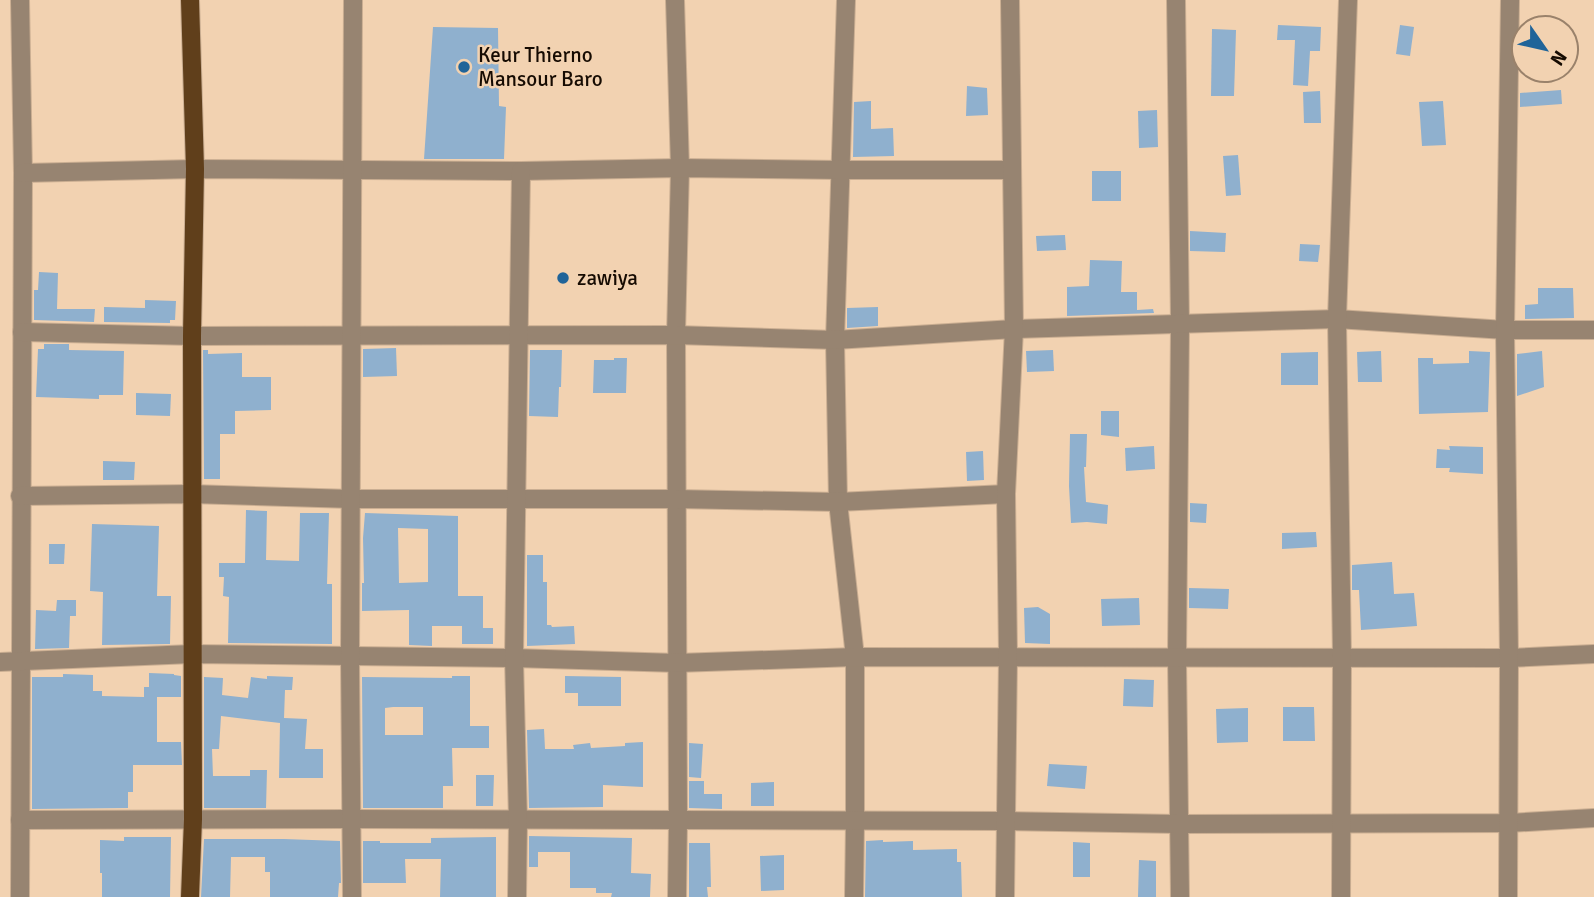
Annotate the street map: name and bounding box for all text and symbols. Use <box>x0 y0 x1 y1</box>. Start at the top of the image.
north arrow <box>1510 14 1580 84</box>
place label: Keur Thierno Mansour Baro <box>478 42 603 92</box>
text: N <box>1545 46 1572 70</box>
marker: Keur Thierno Mansour Baro <box>456 59 472 75</box>
place label: zawiya <box>577 265 638 291</box>
marker: zawiya <box>555 270 571 286</box>

